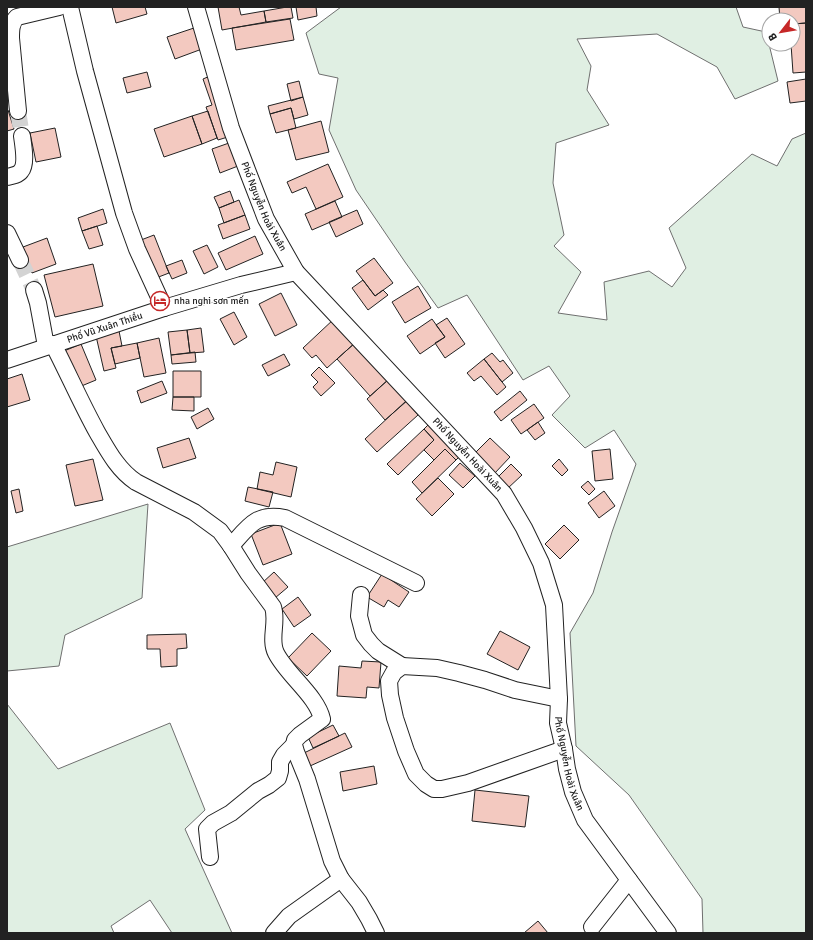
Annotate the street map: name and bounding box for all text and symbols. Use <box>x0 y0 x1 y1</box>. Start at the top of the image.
north arrow <box>761 12 801 52</box>
text: B <box>765 30 780 43</box>
street label: Phố Nguyễn Hoài Xuân <box>238 160 289 253</box>
hotel icon: nha nghi sơn mến <box>149 290 171 312</box>
place label: nha nghi sơn mến <box>174 295 249 307</box>
street label: Phố Vũ Xuân Thiều <box>65 309 144 346</box>
street label: Phố Nguyễn Hoài Xuân <box>430 415 505 494</box>
street label: Phố Nguyễn Hoài Xuân <box>552 716 586 813</box>

